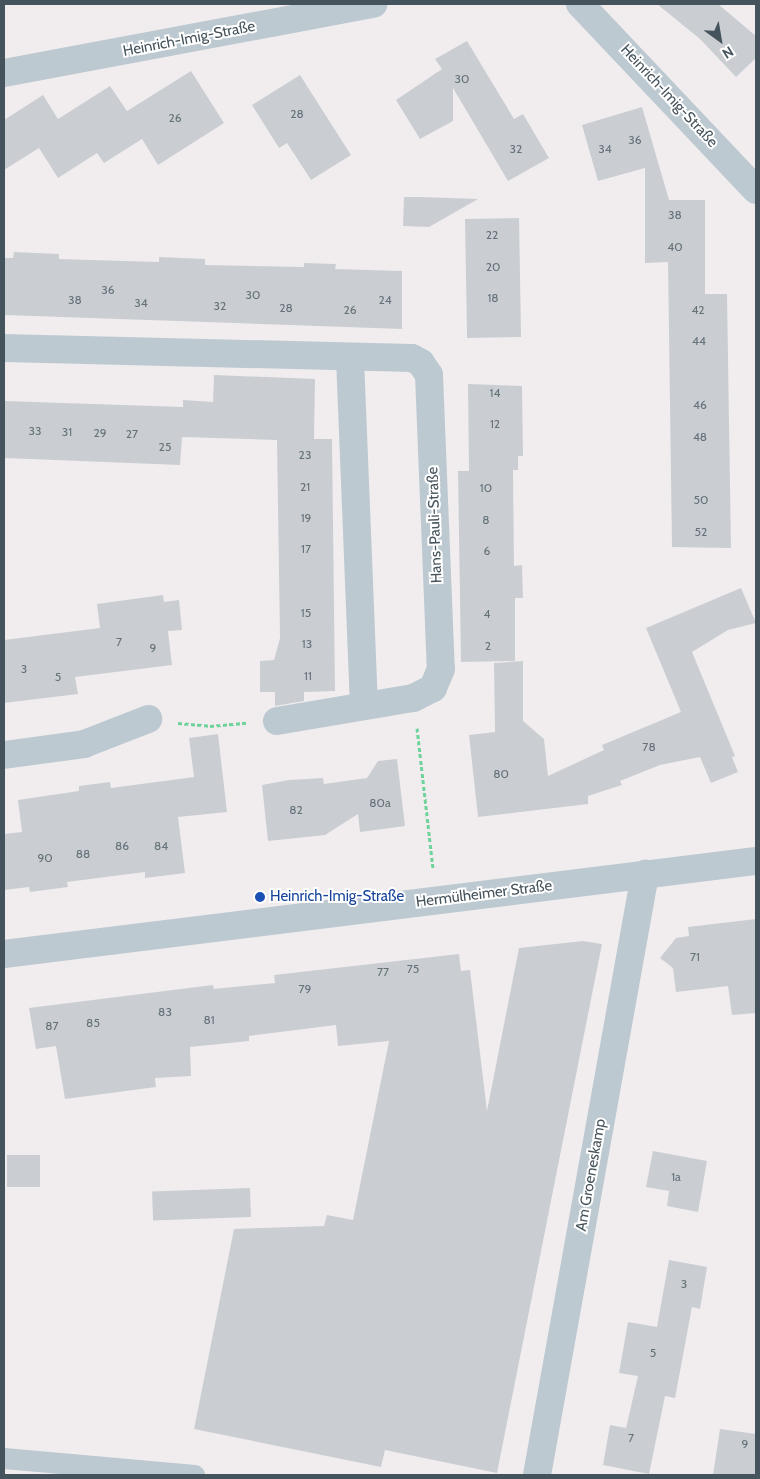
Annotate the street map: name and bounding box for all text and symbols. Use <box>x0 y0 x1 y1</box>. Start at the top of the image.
north arrow <box>695 15 745 65</box>
street label: Heinrich-Imig-Straße <box>121 17 257 61</box>
street label: Heinrich-Imig-Straße <box>617 41 721 151</box>
text: N <box>719 42 737 63</box>
house number: 30 <box>455 72 469 86</box>
house number: 28 <box>290 107 304 121</box>
house number: 26 <box>168 111 182 125</box>
house number: 36 <box>628 133 642 147</box>
house number: 32 <box>510 142 522 156</box>
house number: 34 <box>598 142 612 156</box>
house number: 38 <box>668 208 682 222</box>
house number: 22 <box>486 228 498 242</box>
house number: 40 <box>667 240 683 254</box>
house number: 20 <box>486 260 500 274</box>
house number: 36 <box>101 283 115 297</box>
house number: 30 <box>246 288 260 302</box>
house number: 18 <box>487 291 499 305</box>
house number: 38 <box>68 293 82 307</box>
house number: 24 <box>378 293 392 307</box>
house number: 34 <box>134 296 148 310</box>
house number: 32 <box>214 299 226 313</box>
house number: 28 <box>279 301 293 315</box>
house number: 26 <box>343 303 357 317</box>
house number: 42 <box>691 303 705 317</box>
house number: 44 <box>692 334 706 348</box>
house number: 14 <box>490 386 500 400</box>
house number: 46 <box>693 398 707 412</box>
house number: 12 <box>490 417 500 431</box>
house number: 33 <box>29 424 41 438</box>
house number: 31 <box>62 425 72 439</box>
house number: 29 <box>93 426 107 440</box>
house number: 27 <box>126 427 138 441</box>
house number: 48 <box>693 430 707 444</box>
house number: 25 <box>159 440 171 454</box>
house number: 23 <box>299 448 311 462</box>
street label: Hans-Pauli-Straße <box>424 466 446 584</box>
house number: 21 <box>300 480 310 494</box>
house number: 10 <box>480 481 492 495</box>
house number: 50 <box>694 493 708 507</box>
house number: 19 <box>301 511 311 525</box>
house number: 8 <box>482 513 490 527</box>
house number: 52 <box>695 525 707 539</box>
house number: 17 <box>301 542 311 556</box>
house number: 6 <box>484 544 490 558</box>
house number: 15 <box>301 606 311 620</box>
house number: 4 <box>484 607 490 621</box>
house number: 7 <box>116 635 122 649</box>
house number: 13 <box>302 637 312 651</box>
house number: 2 <box>485 639 491 653</box>
house number: 9 <box>150 641 156 655</box>
house number: 3 <box>21 662 27 676</box>
house number: 11 <box>304 669 312 683</box>
house number: 5 <box>55 670 61 684</box>
house number: 78 <box>642 740 656 754</box>
house number: 80 <box>493 767 509 781</box>
house number: 80a <box>369 796 391 810</box>
house number: 82 <box>289 803 303 817</box>
house number: 86 <box>115 839 129 853</box>
house number: 84 <box>154 839 168 853</box>
house number: 88 <box>76 847 90 861</box>
house number: 90 <box>37 851 53 865</box>
street label: Hermülheimer Straße <box>415 877 553 911</box>
place label: Heinrich-Imig-Straße <box>270 888 404 906</box>
marker: Heinrich-Imig-Straße <box>254 891 266 903</box>
house number: 71 <box>690 950 700 964</box>
house number: 75 <box>407 962 419 976</box>
house number: 77 <box>377 965 389 979</box>
house number: 79 <box>299 982 311 996</box>
house number: 83 <box>158 1005 172 1019</box>
house number: 81 <box>203 1013 215 1027</box>
house number: 85 <box>86 1016 100 1030</box>
house number: 87 <box>45 1019 59 1033</box>
street label: Am Groeneskamp <box>572 1117 610 1233</box>
house number: 1a <box>671 1170 681 1184</box>
house number: 3 <box>681 1277 687 1291</box>
house number: 5 <box>650 1346 656 1360</box>
house number: 7 <box>628 1431 634 1445</box>
house number: 9 <box>742 1437 748 1451</box>

